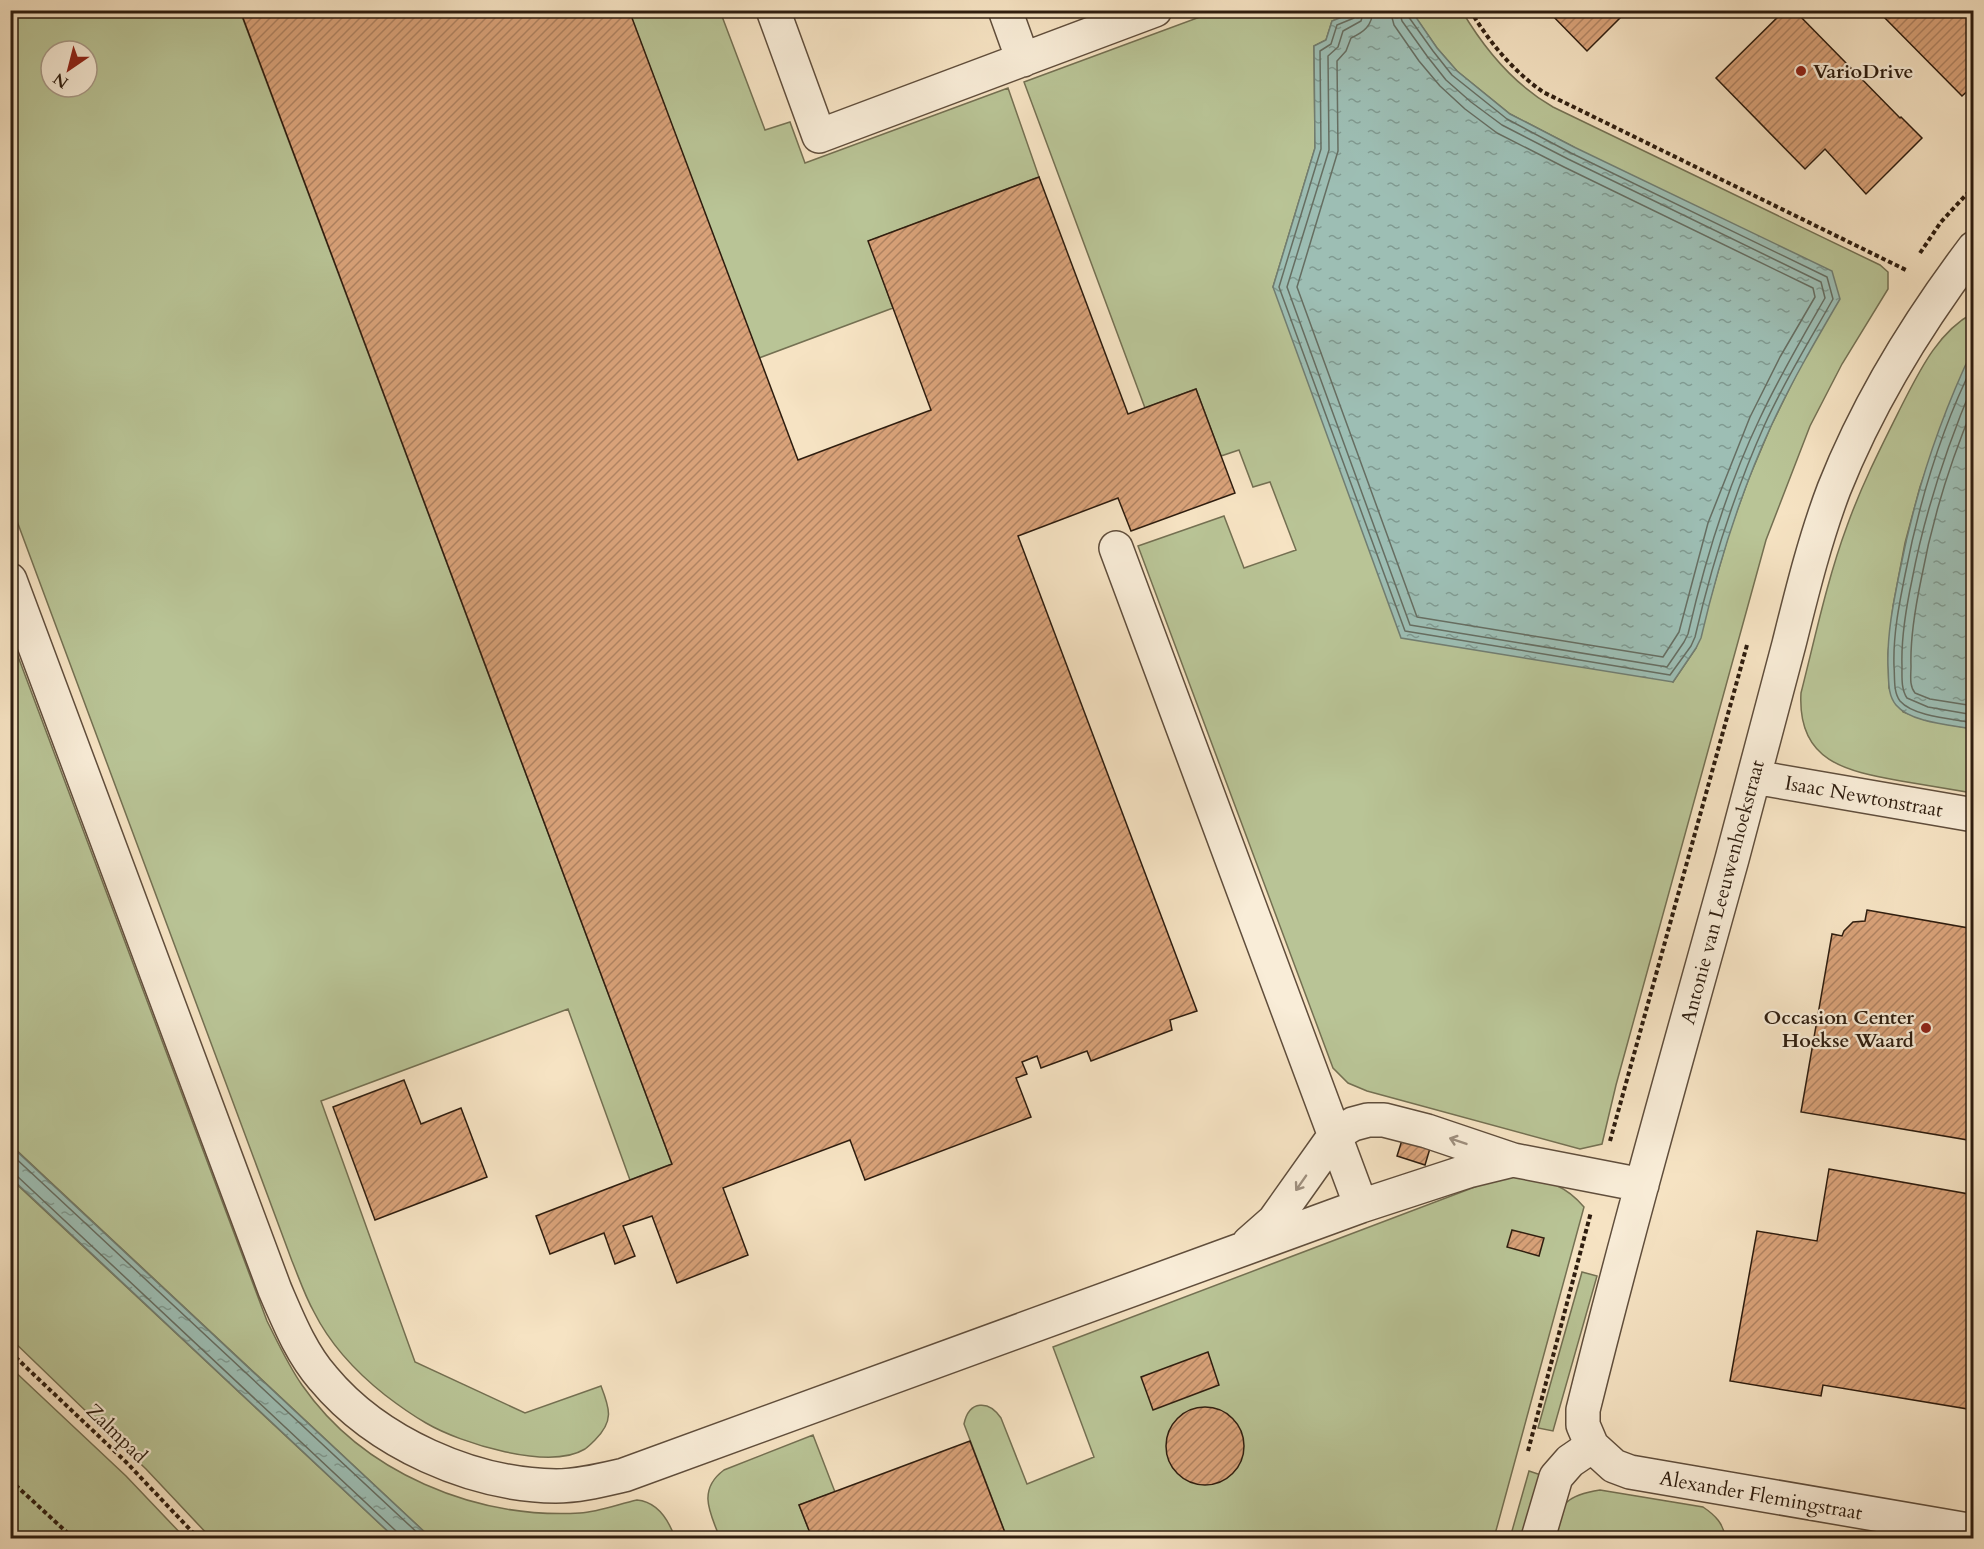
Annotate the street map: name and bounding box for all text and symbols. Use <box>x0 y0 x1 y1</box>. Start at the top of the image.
north arrow <box>39 39 99 99</box>
place label: VarioDrive <box>1813 58 1913 85</box>
marker: VarioDrive <box>1794 64 1808 78</box>
text: N <box>49 67 73 93</box>
street label: Antonie van Leeuwenhoekstraat <box>1674 756 1771 1027</box>
street label: Isaac Newtonstraat <box>1783 769 1946 824</box>
place label: Occasion Center Hoekse Waard <box>1764 1004 1915 1054</box>
marker: Occasion Center Hoekse Waard <box>1919 1021 1933 1035</box>
one-way arrow <box>1449 1134 1468 1145</box>
one-way arrow <box>1294 1174 1307 1191</box>
street label: Zalmpad <box>80 1398 153 1469</box>
street label: Alexander Flemingstraat <box>1657 1464 1865 1527</box>

